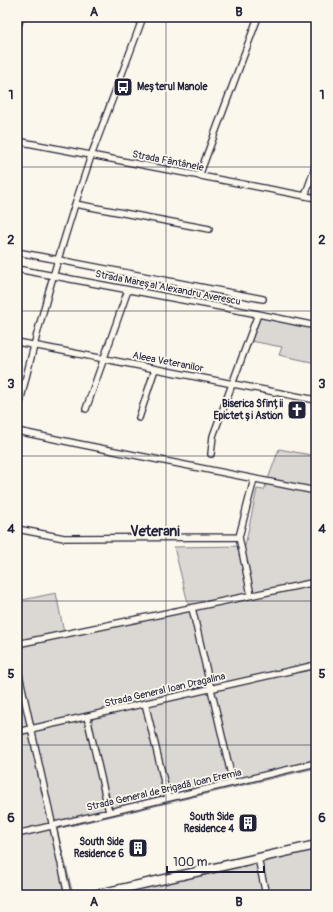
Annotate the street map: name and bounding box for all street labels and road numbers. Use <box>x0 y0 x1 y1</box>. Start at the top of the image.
street label: Strada Fântânele <box>131 148 205 174</box>
street label: Strada Mareșal Alexandru Averescu <box>94 268 242 308</box>
street label: Aleea Veteranilor <box>131 349 205 375</box>
street label: Strada General Ioan Dragalina <box>104 670 227 710</box>
street label: Strada General de Brigadă Ioan Eremia <box>85 766 243 814</box>

